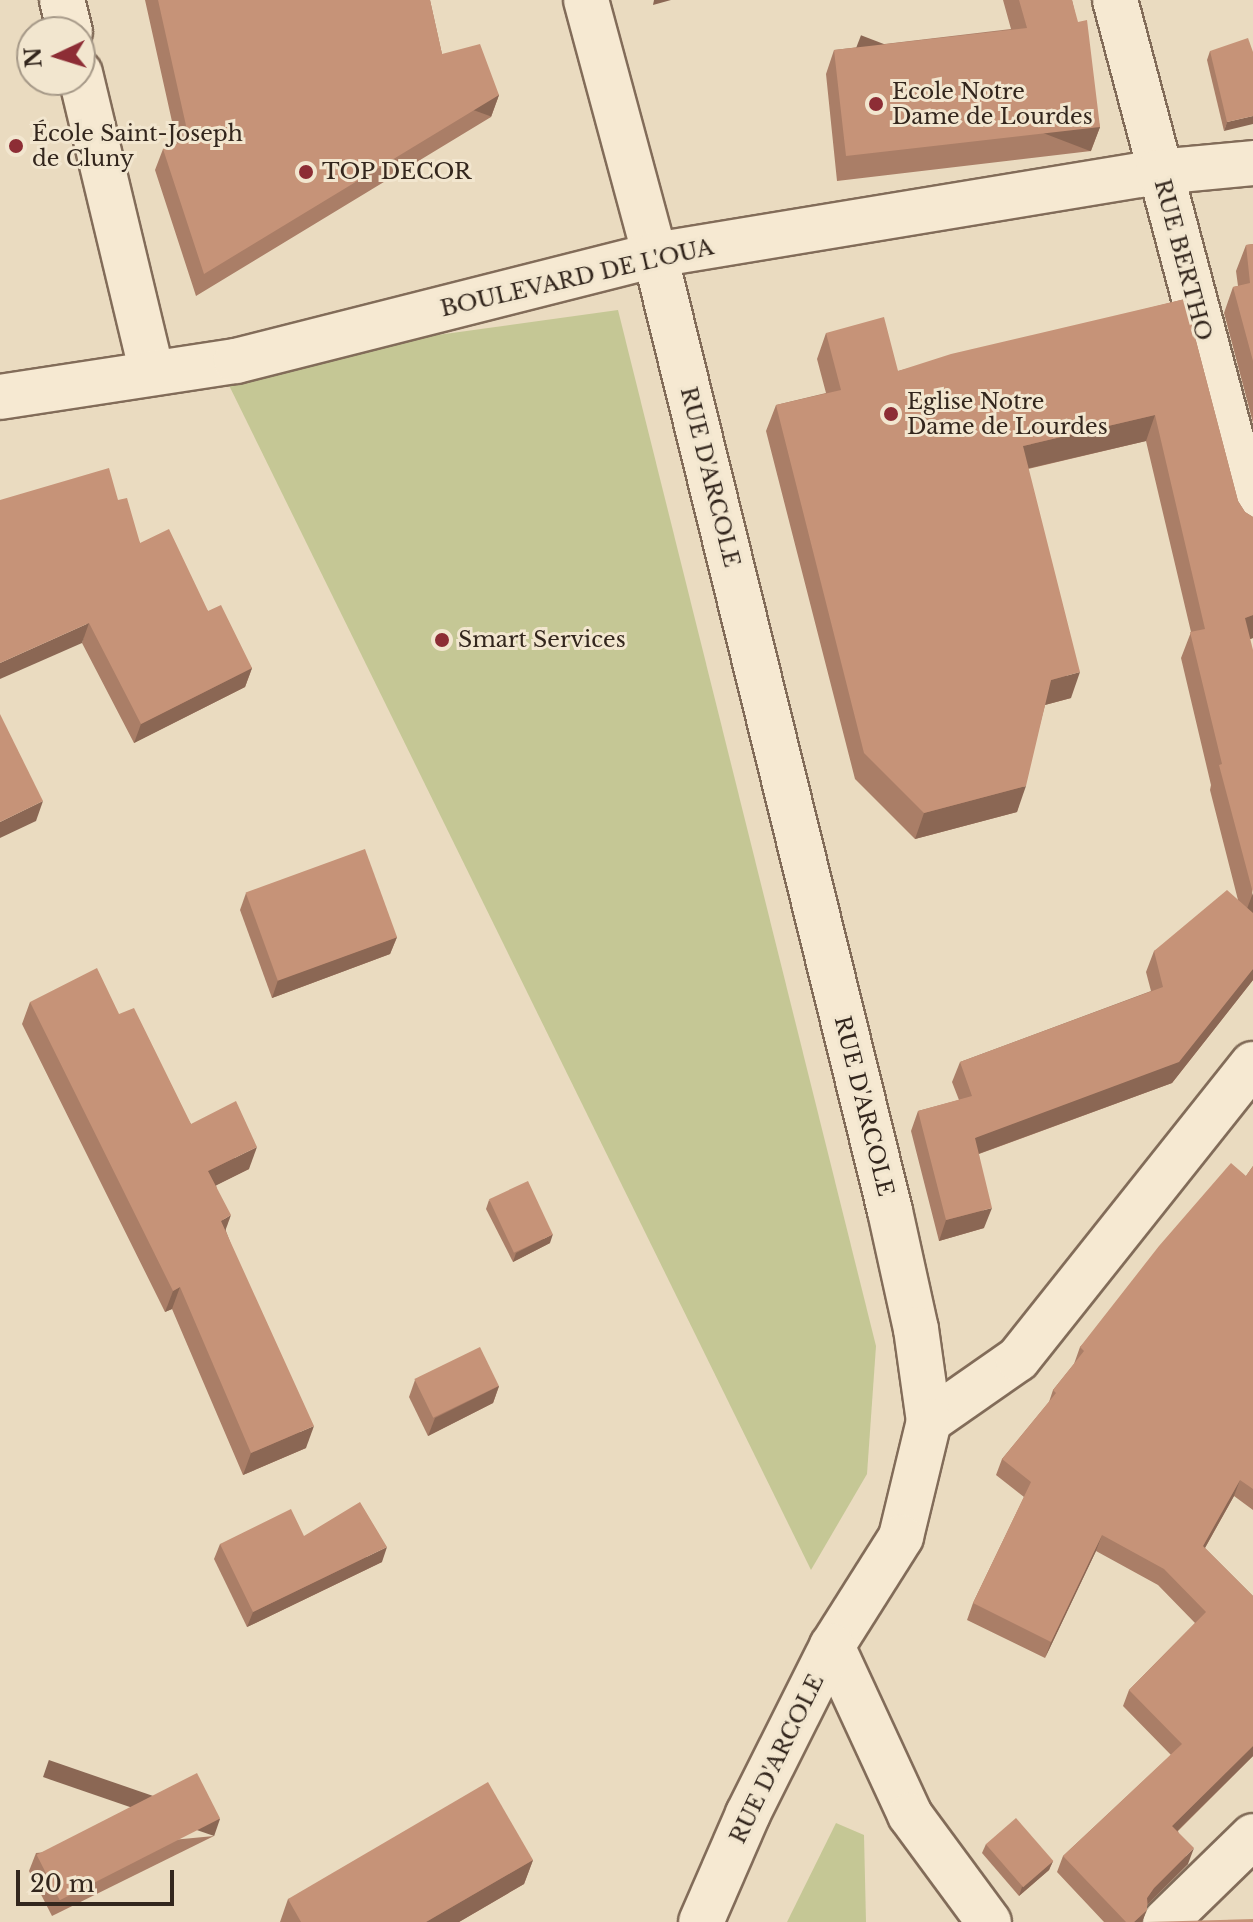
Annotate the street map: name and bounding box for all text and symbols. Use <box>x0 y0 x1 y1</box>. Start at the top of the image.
north arrow <box>16 16 96 96</box>
text: N <box>19 46 48 69</box>
place label: Ecole Notre Dame de Lourdes <box>892 78 1093 130</box>
marker: Ecole Notre Dame de Lourdes <box>867 95 885 113</box>
place label: École Saint-Joseph de Cluny <box>32 120 243 172</box>
marker: École Saint-Joseph de Cluny <box>7 137 25 155</box>
place label: TOP DECOR <box>322 159 472 185</box>
marker: TOP DECOR <box>297 163 315 181</box>
street label: RUE BERTHO <box>1149 176 1217 344</box>
street label: BOULEVARD DE L'OUA <box>438 234 716 322</box>
street label: RUE D'ARCOLE <box>675 384 745 570</box>
place label: Eglise Notre Dame de Lourdes <box>907 388 1108 440</box>
marker: Eglise Notre Dame de Lourdes <box>882 405 900 423</box>
place label: Smart Services <box>458 627 626 653</box>
marker: Smart Services <box>433 631 451 649</box>
street label: RUE D'ARCOLE <box>829 1013 899 1199</box>
street label: RUE D'ARCOLE <box>725 1670 829 1848</box>
scale bar <box>20 1854 178 1904</box>
text: 20 m <box>30 1869 95 1898</box>

